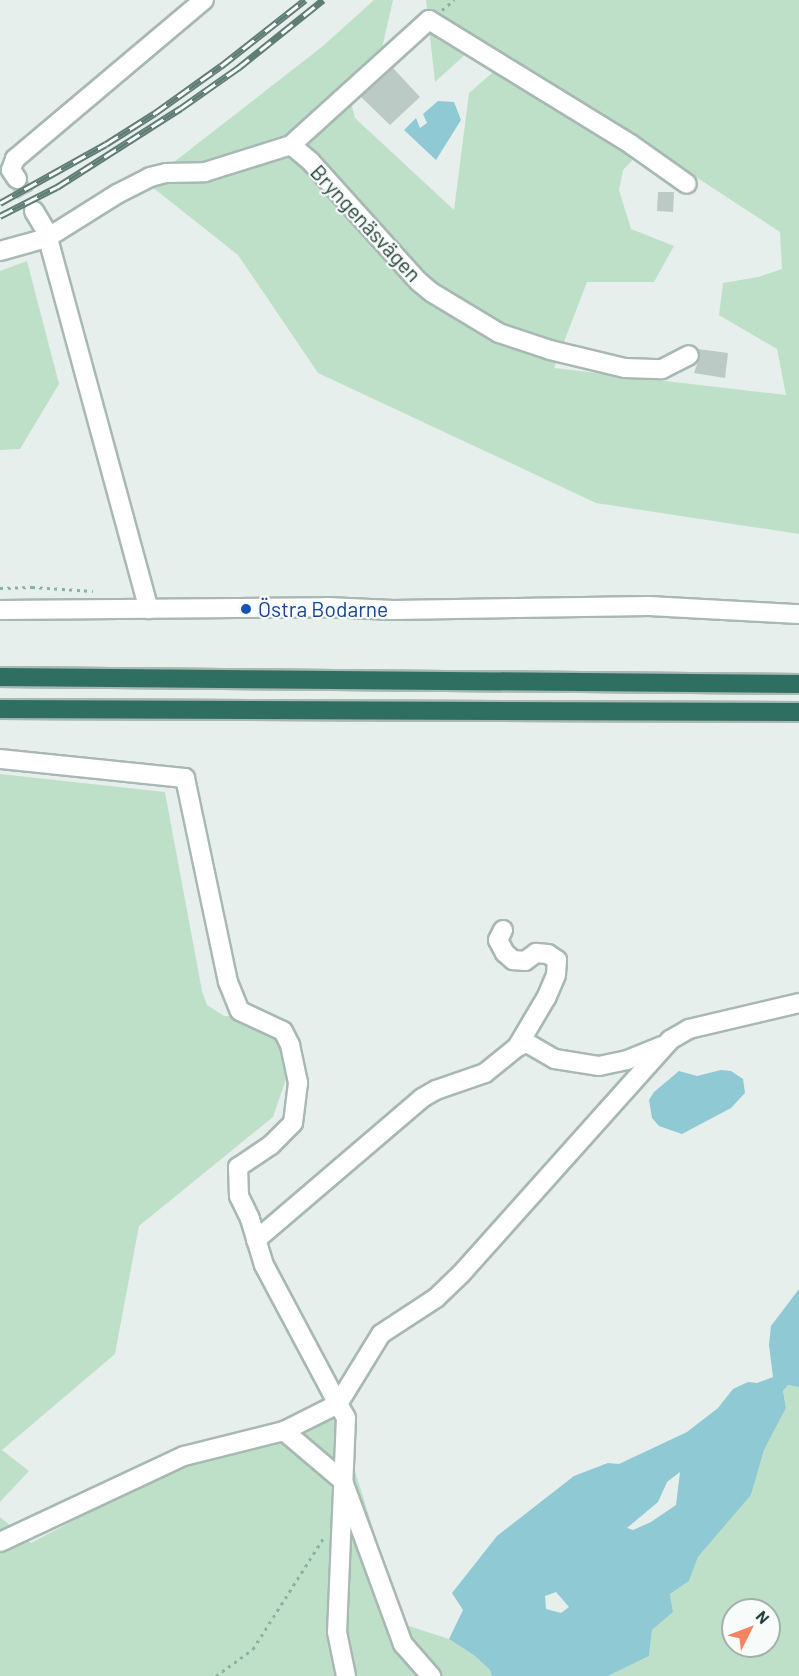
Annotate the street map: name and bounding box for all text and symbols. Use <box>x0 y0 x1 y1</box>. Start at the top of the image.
street label: Bryngenäsvägen <box>305 159 427 287</box>
place label: Östra Bodarne <box>258 596 388 622</box>
marker: Östra Bodarne <box>239 602 253 616</box>
north arrow <box>721 1598 781 1658</box>
text: N <box>753 1607 774 1627</box>

